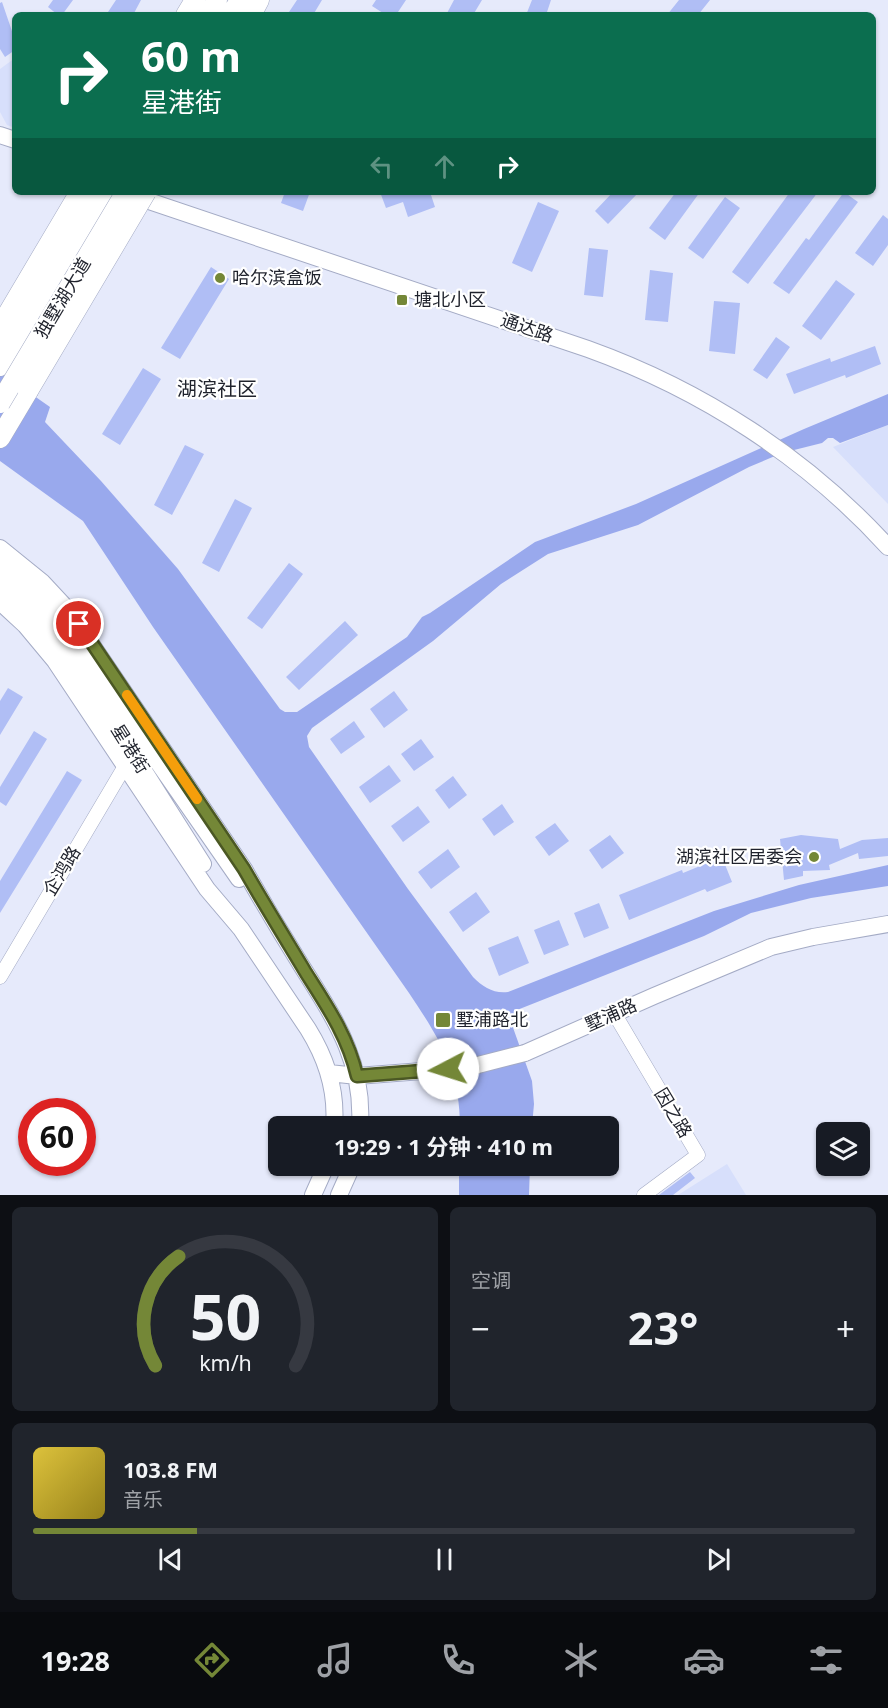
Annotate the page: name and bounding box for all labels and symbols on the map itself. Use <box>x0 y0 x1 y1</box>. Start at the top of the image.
street label: 独墅湖大道 <box>29 253 96 342</box>
place label: 哈尔滨盒饭 <box>232 265 322 289</box>
marker: 哈尔滨盒饭 <box>213 271 227 285</box>
place label: 塘北小区 <box>414 287 486 311</box>
marker: 塘北小区 <box>395 293 409 307</box>
street label: 通达路 <box>498 307 557 347</box>
district label: 湖滨社区 <box>177 375 257 402</box>
pin <box>53 598 104 649</box>
street label: 星港街 <box>106 719 155 778</box>
street label: 企鸿路 <box>37 841 85 900</box>
place label: 湖滨社区居委会 <box>676 844 802 868</box>
marker: 湖滨社区居委会 <box>807 850 821 864</box>
street label: 墅浦路 <box>581 992 640 1036</box>
place label: 墅浦路北 <box>456 1007 528 1031</box>
marker: 墅浦路北 <box>434 1011 452 1029</box>
position arrow <box>416 1037 480 1101</box>
street label: 因之路 <box>650 1083 698 1142</box>
speed limit sign: 60 <box>18 1098 96 1176</box>

